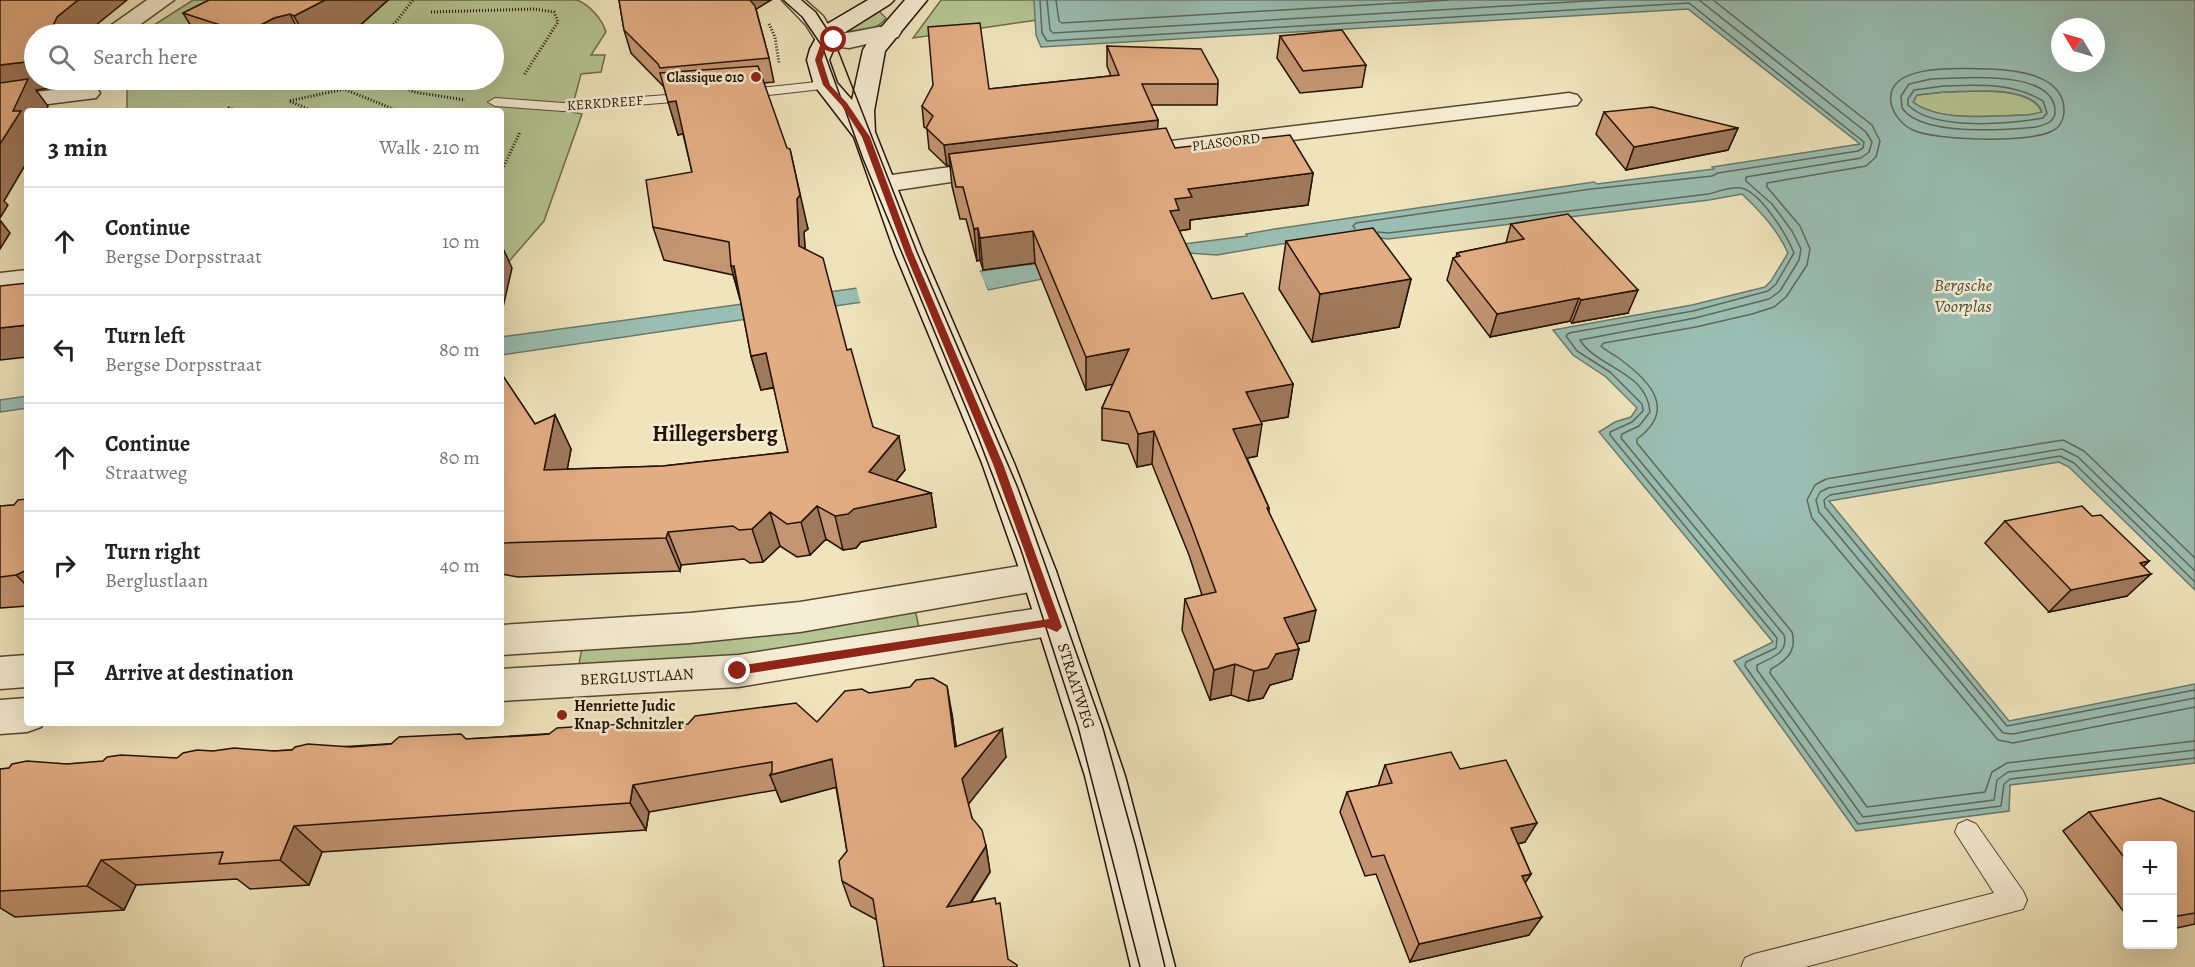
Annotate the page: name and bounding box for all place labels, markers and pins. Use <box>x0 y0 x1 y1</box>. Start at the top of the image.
place label: Classique 010 <box>666 68 744 87</box>
marker: Classique 010 <box>749 70 763 84</box>
place label: Henriette Judic Knap-Schnitzler <box>574 695 684 735</box>
marker: Henriette Judic Knap-Schnitzler <box>555 708 569 722</box>

